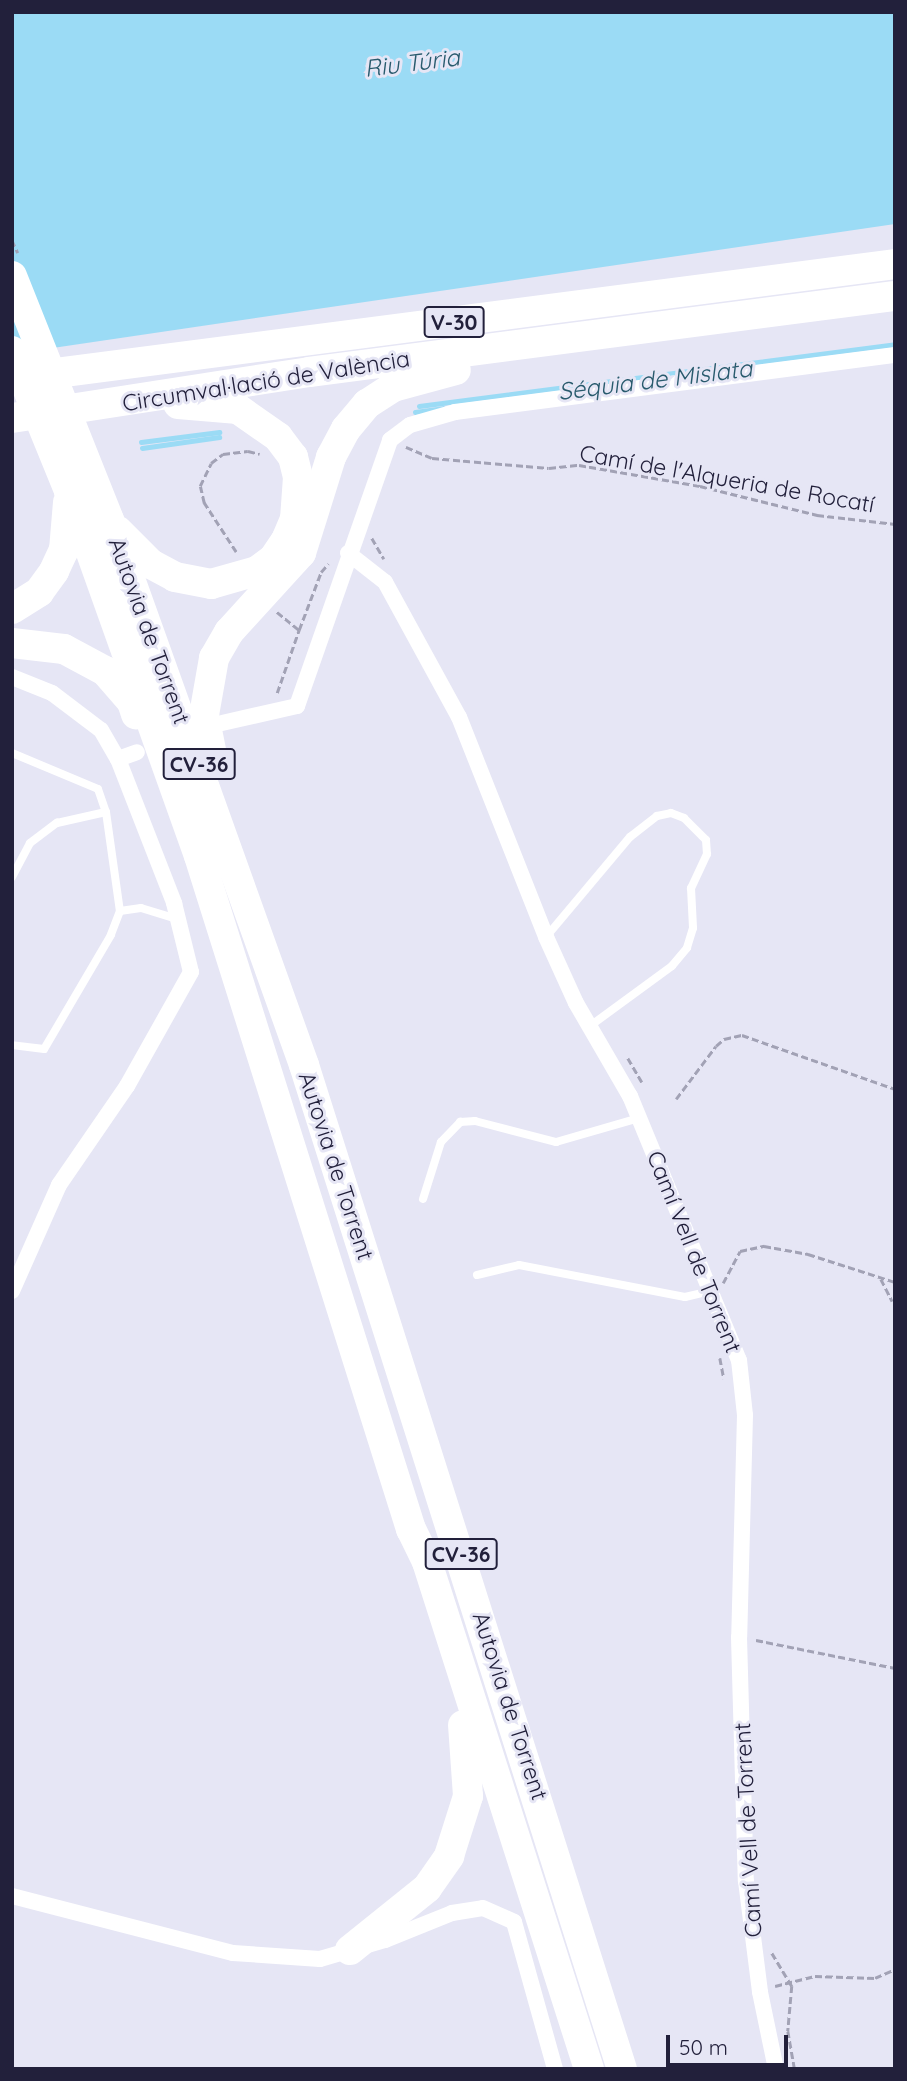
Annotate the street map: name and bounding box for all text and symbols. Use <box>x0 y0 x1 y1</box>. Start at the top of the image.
water label: Riu Túria <box>363 43 461 83</box>
road number: V-30 <box>422 304 486 340</box>
street label: Circumval·lació de València <box>120 345 412 417</box>
water label: Séquia de Mislata <box>556 354 754 406</box>
street label: Camí de l'Alqueria de Rocatí <box>577 439 877 519</box>
street label: Autovia de Torrent <box>103 534 195 728</box>
road number: CV-36 <box>162 746 236 782</box>
street label: Autovia de Torrent <box>293 1069 379 1263</box>
street label: Camí Vell de Torrent <box>641 1147 747 1357</box>
road number: CV-36 <box>424 1536 498 1572</box>
street label: Autovia de Torrent <box>467 1609 553 1803</box>
street label: Camí Vell de Torrent <box>729 1722 767 1938</box>
scale bar <box>669 2022 792 2066</box>
text: 50 m <box>679 2034 728 2060</box>

